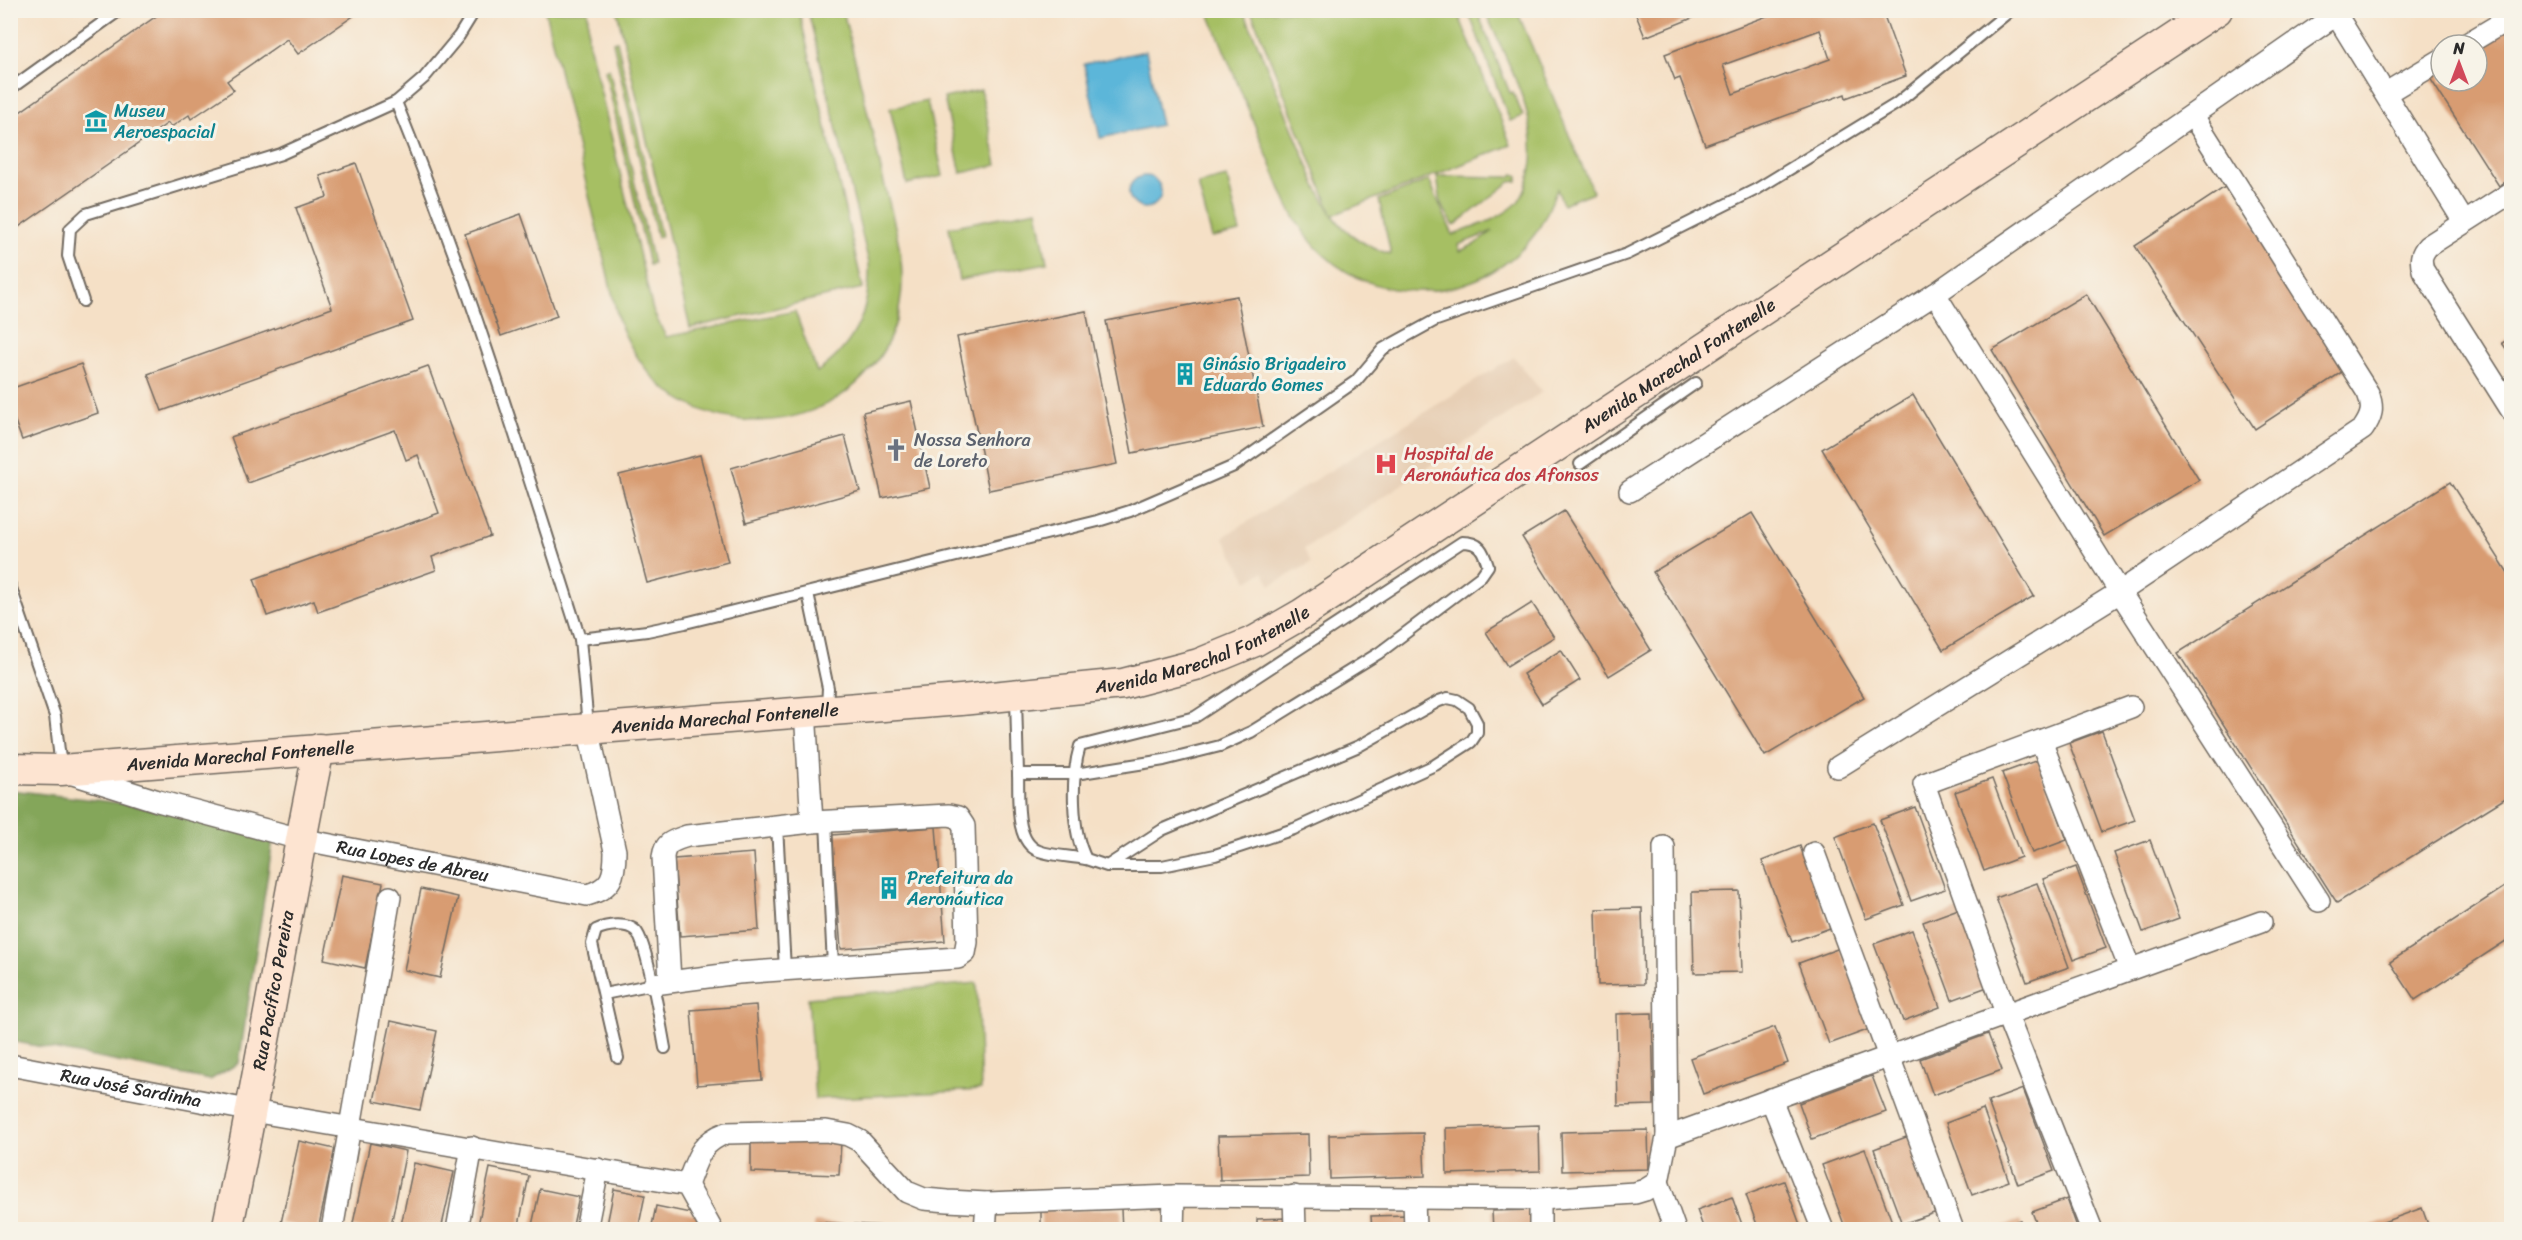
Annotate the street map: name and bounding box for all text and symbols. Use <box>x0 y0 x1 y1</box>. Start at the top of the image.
north arrow <box>2429 33 2489 93</box>
text: N <box>2452 34 2465 63</box>
place label: Museu Aeroespacial <box>113 95 216 148</box>
museum icon: Museu Aeroespacial <box>83 108 109 134</box>
street label: Avenida Marechal Fontenelle <box>1574 289 1783 442</box>
place label: Ginásio Brigadeiro Eduardo Gomes <box>1203 348 1346 401</box>
building icon: Ginásio Brigadeiro Eduardo Gomes <box>1172 361 1198 387</box>
place label: Nossa Senhora de Loreto <box>914 424 1032 477</box>
church icon: Nossa Senhora de Loreto <box>883 437 909 463</box>
place label: Hospital de Aeronáutica dos Afonsos <box>1403 438 1599 491</box>
hospital icon: Hospital de Aeronáutica dos Afonsos <box>1373 451 1399 477</box>
street label: Avenida Marechal Fontenelle <box>1093 597 1317 703</box>
street label: Avenida Marechal Fontenelle <box>609 694 840 743</box>
street label: Avenida Marechal Fontenelle <box>124 731 355 781</box>
street label: Rua Lopes de Abreu <box>334 831 492 892</box>
place label: Prefeitura da Aeronáutica <box>906 862 1013 915</box>
building icon: Prefeitura da Aeronáutica <box>876 875 902 901</box>
street label: Rua Pacífico Pereira <box>243 907 304 1073</box>
street label: Rua José Sardinha <box>58 1059 204 1117</box>

